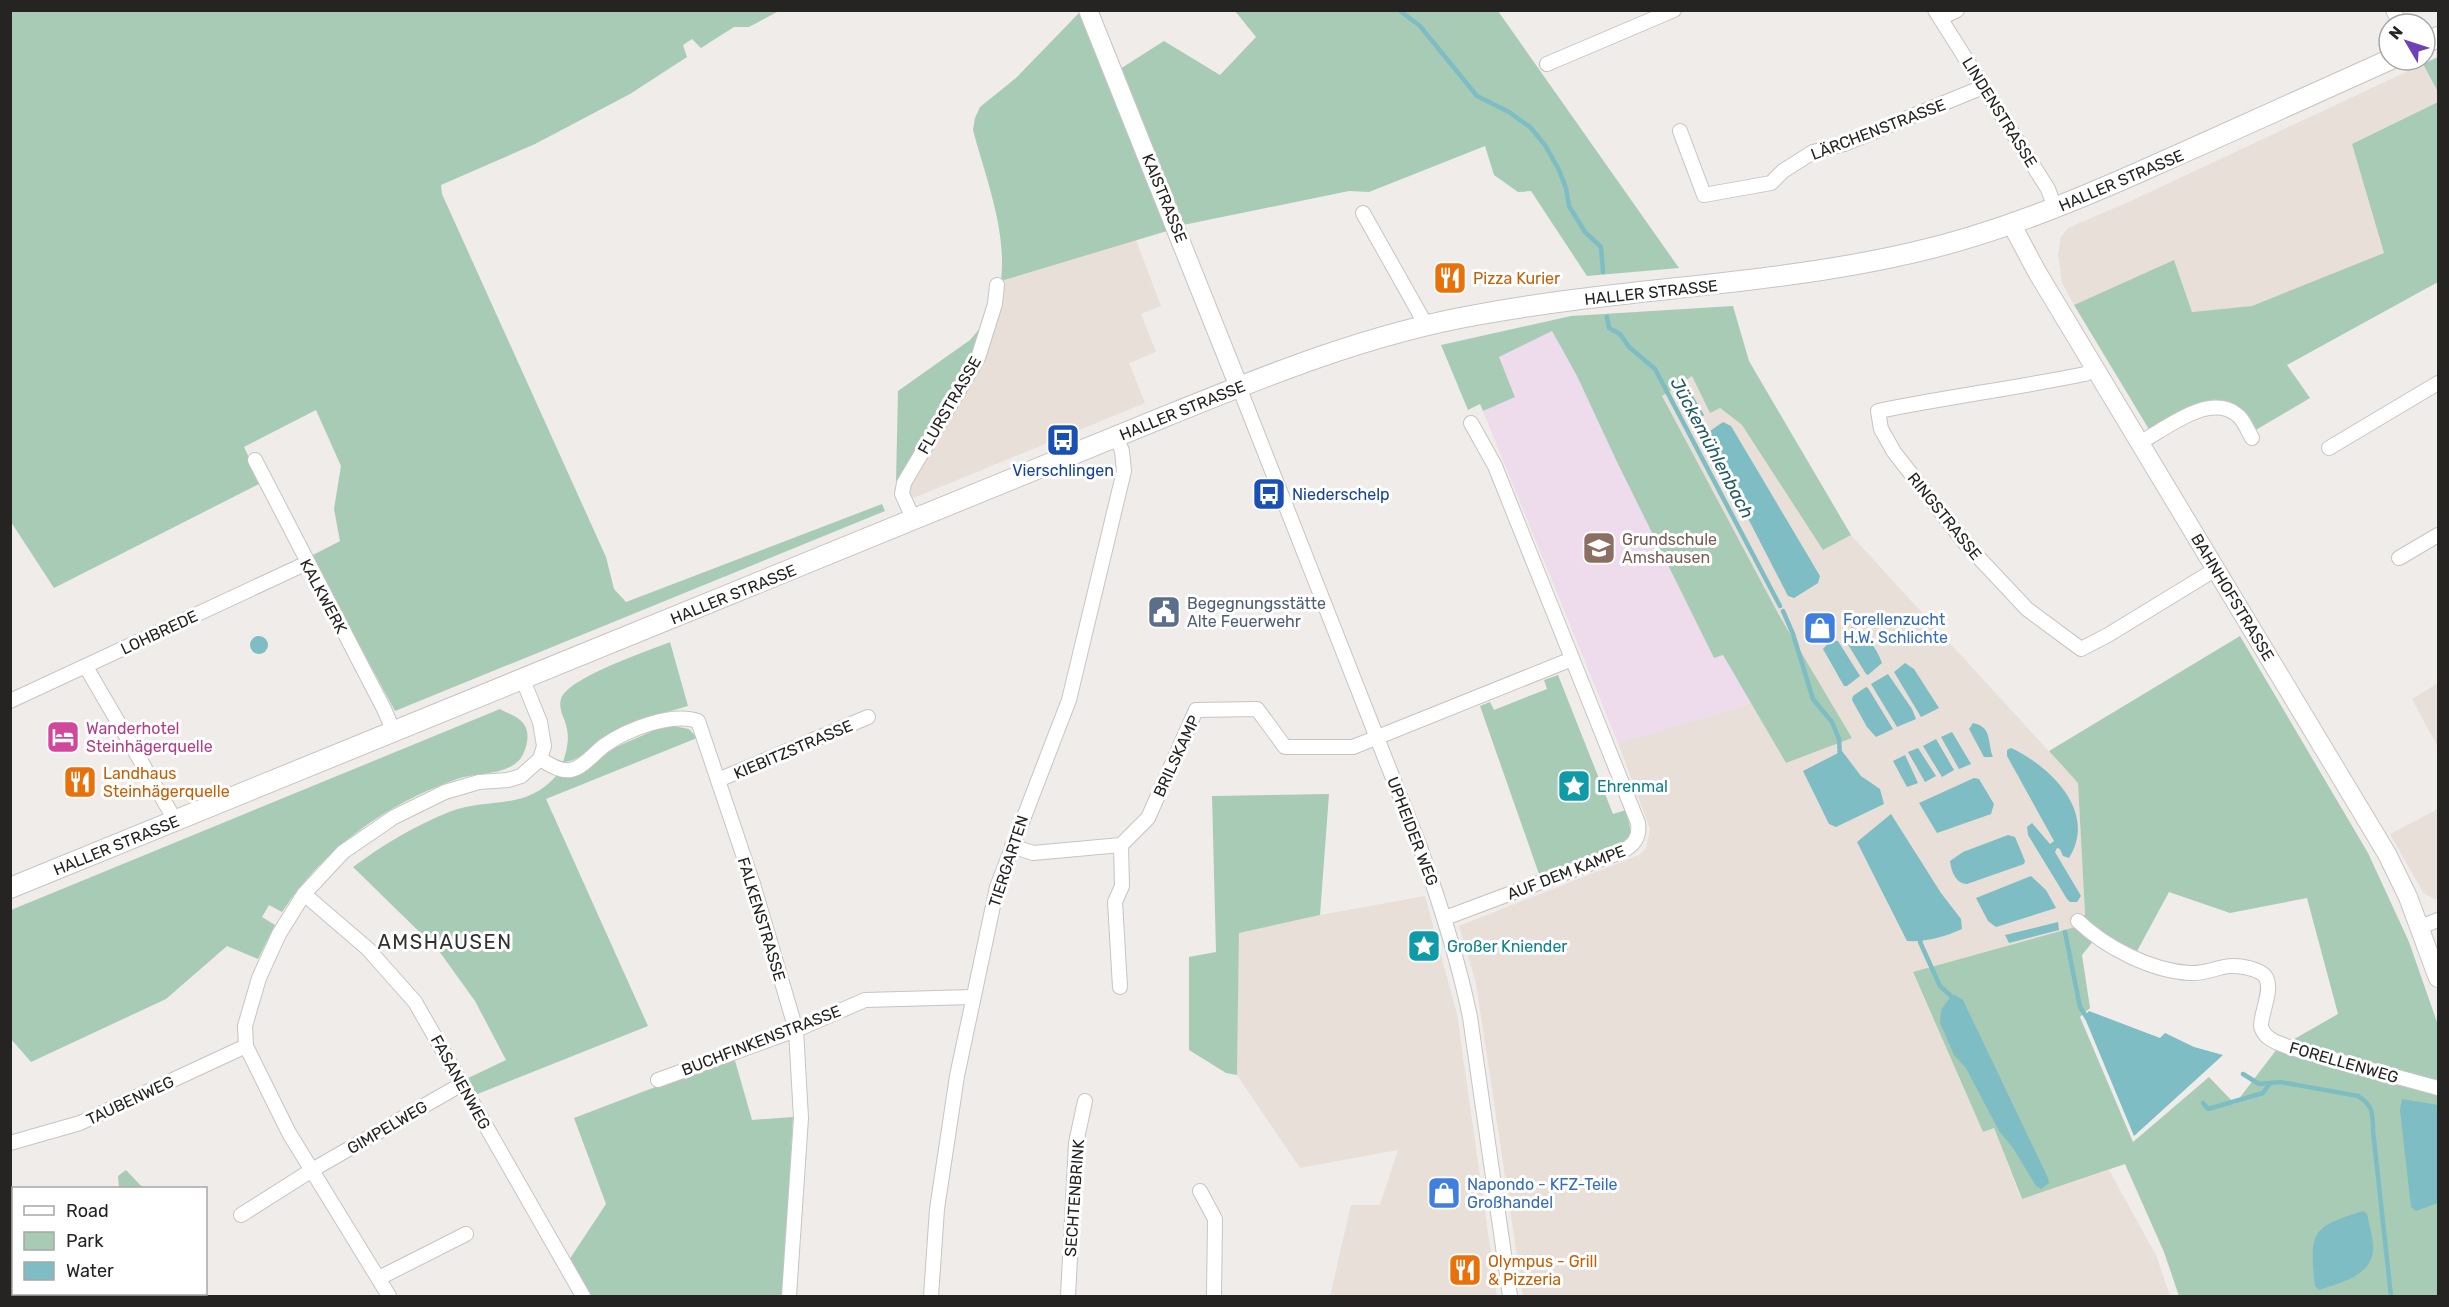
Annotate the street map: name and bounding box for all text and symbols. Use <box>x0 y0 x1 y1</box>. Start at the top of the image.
north arrow <box>2377 12 2437 72</box>
text: N <box>2385 22 2407 43</box>
street label: LINDENSTRASSE <box>1958 54 2041 171</box>
street label: LÄRCHENSTRASSE <box>1808 95 1948 164</box>
street label: HALLER STRASSE <box>2056 146 2187 215</box>
street label: KAISTRASSE <box>1138 151 1191 246</box>
restaurant icon: Pizza Kurier <box>1432 260 1468 296</box>
place label: Pizza Kurier <box>1473 269 1560 288</box>
street label: HALLER STRASSE <box>1583 276 1719 309</box>
street label: FLURSTRASSE <box>914 353 985 457</box>
water label: Jückemühlenbach <box>1666 374 1758 522</box>
street label: HALLER STRASSE <box>1117 377 1248 444</box>
bus stop icon: Vierschlingen <box>1045 422 1081 458</box>
place label: Vierschlingen <box>1012 461 1114 480</box>
street label: RINGSTRASSE <box>1904 469 1986 564</box>
bus stop icon: Niederschelp <box>1251 476 1287 512</box>
place label: Niederschelp <box>1292 485 1390 504</box>
school or university icon: Grundschule Amshausen <box>1581 530 1617 566</box>
place label: Grundschule Amshausen <box>1622 530 1717 567</box>
street label: BAHNHOFSTRASSE <box>2187 530 2278 664</box>
street label: KALKWERK <box>296 556 351 637</box>
street label: HALLER STRASSE <box>668 561 799 628</box>
public building icon: Begegnungsstätte Alte Feuerwehr <box>1146 594 1182 630</box>
place label: Begegnungsstätte Alte Feuerwehr <box>1187 594 1326 631</box>
street label: LOHBREDE <box>118 606 201 659</box>
shop icon: Forellenzucht H.W. Schlichte <box>1802 610 1838 646</box>
place label: Forellenzucht H.W. Schlichte <box>1843 610 1948 647</box>
street label: BRILSKAMP <box>1149 712 1204 800</box>
street label: KIEBITZSTRASSE <box>731 716 856 783</box>
hotel icon: Wanderhotel Steinhägerquelle <box>45 719 81 755</box>
place label: Wanderhotel Steinhägerquelle <box>86 719 213 756</box>
restaurant icon: Landhaus Steinhägerquelle <box>62 764 98 800</box>
place label: Landhaus Steinhägerquelle <box>103 764 230 801</box>
place icon: Ehrenmal <box>1556 768 1592 804</box>
street label: UPHEIDER WEG <box>1383 774 1442 888</box>
place label: Ehrenmal <box>1597 777 1668 796</box>
street label: HALLER STRASSE <box>51 812 182 879</box>
street label: TIERGARTEN <box>985 813 1032 910</box>
street label: AUF DEM KAMPE <box>1504 841 1628 904</box>
street label: FALKENSTRASSE <box>734 855 789 983</box>
place icon: Großer Kniender <box>1406 928 1442 964</box>
district label: AMSHAUSEN <box>377 930 513 954</box>
place label: Großer Kniender <box>1447 937 1567 956</box>
street label: BUCHFINKENSTRASSE <box>679 1001 843 1080</box>
street label: FASANENWEG <box>427 1032 494 1133</box>
street label: FORELLENWEG <box>2287 1038 2401 1087</box>
street label: TAUBENWEG <box>83 1072 177 1129</box>
street label: GIMPELWEG <box>344 1097 431 1158</box>
street label: SECHTENBRINK <box>1061 1138 1088 1258</box>
shop icon: Napondo - KFZ-Teile Großhandel <box>1426 1175 1462 1211</box>
place label: Napondo - KFZ-Teile Großhandel <box>1467 1175 1618 1212</box>
legend <box>12 1187 207 1295</box>
text: Road <box>66 1200 109 1222</box>
text: Park <box>66 1230 104 1252</box>
restaurant icon: Olympus - Grill & Pizzeria <box>1447 1252 1483 1288</box>
place label: Olympus - Grill & Pizzeria <box>1488 1252 1597 1289</box>
text: Water <box>66 1260 114 1282</box>

